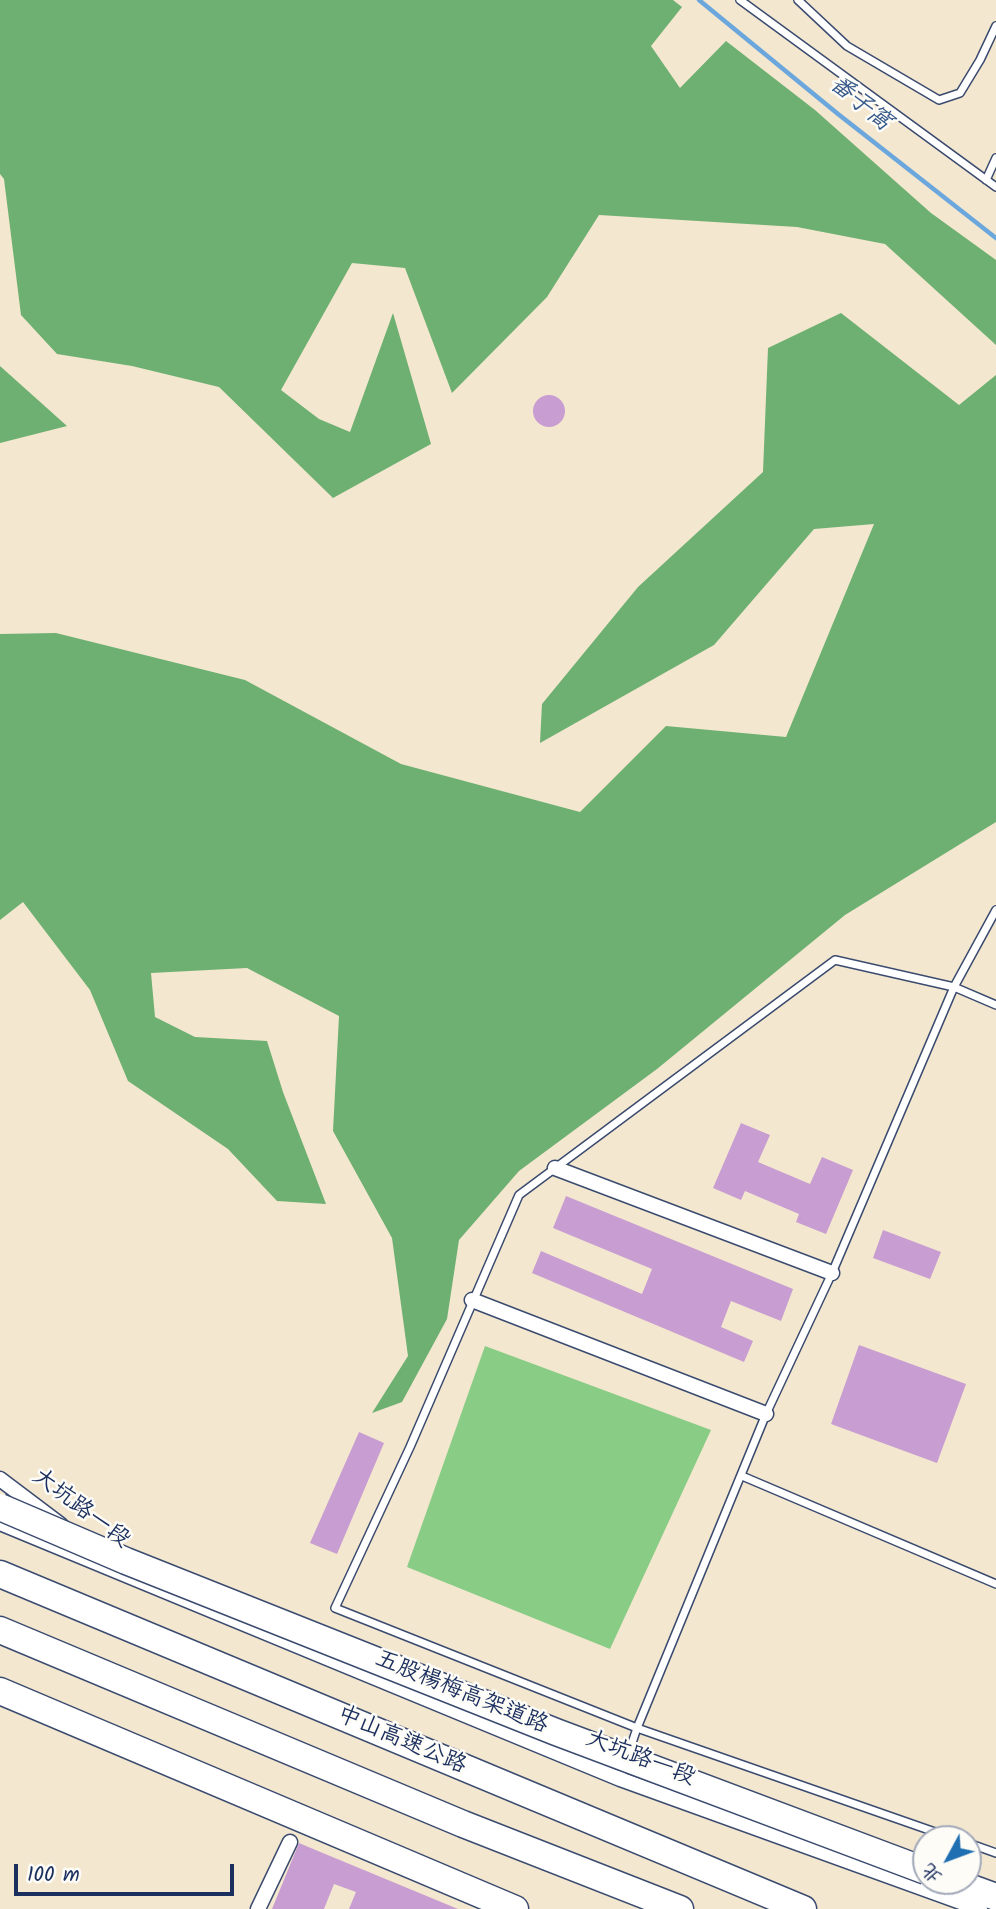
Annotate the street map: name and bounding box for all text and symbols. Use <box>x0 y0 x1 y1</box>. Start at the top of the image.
water label: 番子窩 <box>822 71 896 139</box>
street label: 大坑路一段 <box>26 1464 134 1556</box>
street label: 五股楊梅高架道路 <box>371 1647 551 1741</box>
street label: 中山高速公路 <box>332 1702 470 1782</box>
street label: 大坑路一段 <box>581 1727 699 1793</box>
north arrow <box>912 1825 982 1895</box>
scale bar <box>18 1850 238 1894</box>
text: 北 <box>915 1855 950 1889</box>
text: 100 m <box>27 1859 80 1892</box>

